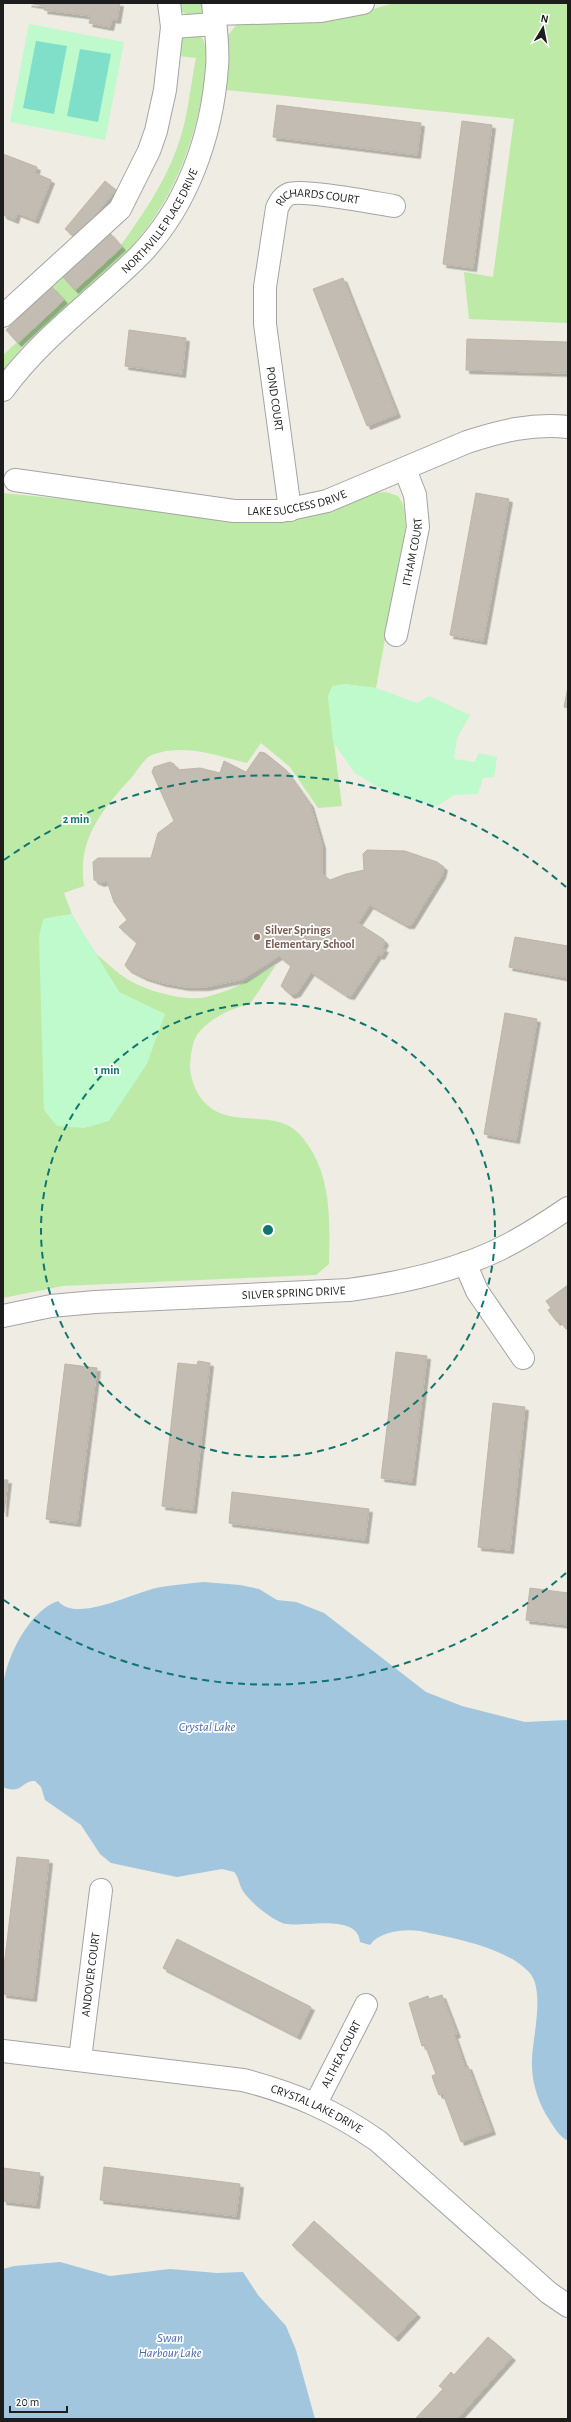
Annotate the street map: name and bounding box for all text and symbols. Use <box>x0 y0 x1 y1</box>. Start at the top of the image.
north arrow <box>523 8 563 48</box>
text: N <box>540 13 549 25</box>
street label: NORTHVILLE PLACE DRIVE <box>119 167 200 276</box>
street label: RICHARDS COURT <box>273 187 360 208</box>
street label: POND COURT <box>265 366 285 432</box>
street label: LAKE SUCCESS DRIVE <box>247 488 348 517</box>
street label: ITHAM COURT <box>400 517 424 587</box>
text: 2 min <box>63 813 89 825</box>
place label: Silver Springs Elementary School <box>265 924 355 951</box>
marker: Silver Springs Elementary School <box>252 932 262 942</box>
text: 1 min <box>94 1064 120 1076</box>
centre of rings <box>261 1223 275 1237</box>
street label: SILVER SPRING DRIVE <box>242 1284 346 1301</box>
water label: Crystal Lake <box>179 1721 235 1734</box>
street label: ANDOVER COURT <box>79 1932 102 2018</box>
street label: ALTHEA COURT <box>319 2018 363 2090</box>
street label: CRYSTAL LAKE DRIVE <box>269 2082 365 2135</box>
water label: Swan Harbour Lake <box>138 2332 202 2360</box>
scale bar <box>10 2388 67 2414</box>
text: 20 m <box>16 2396 39 2408</box>

